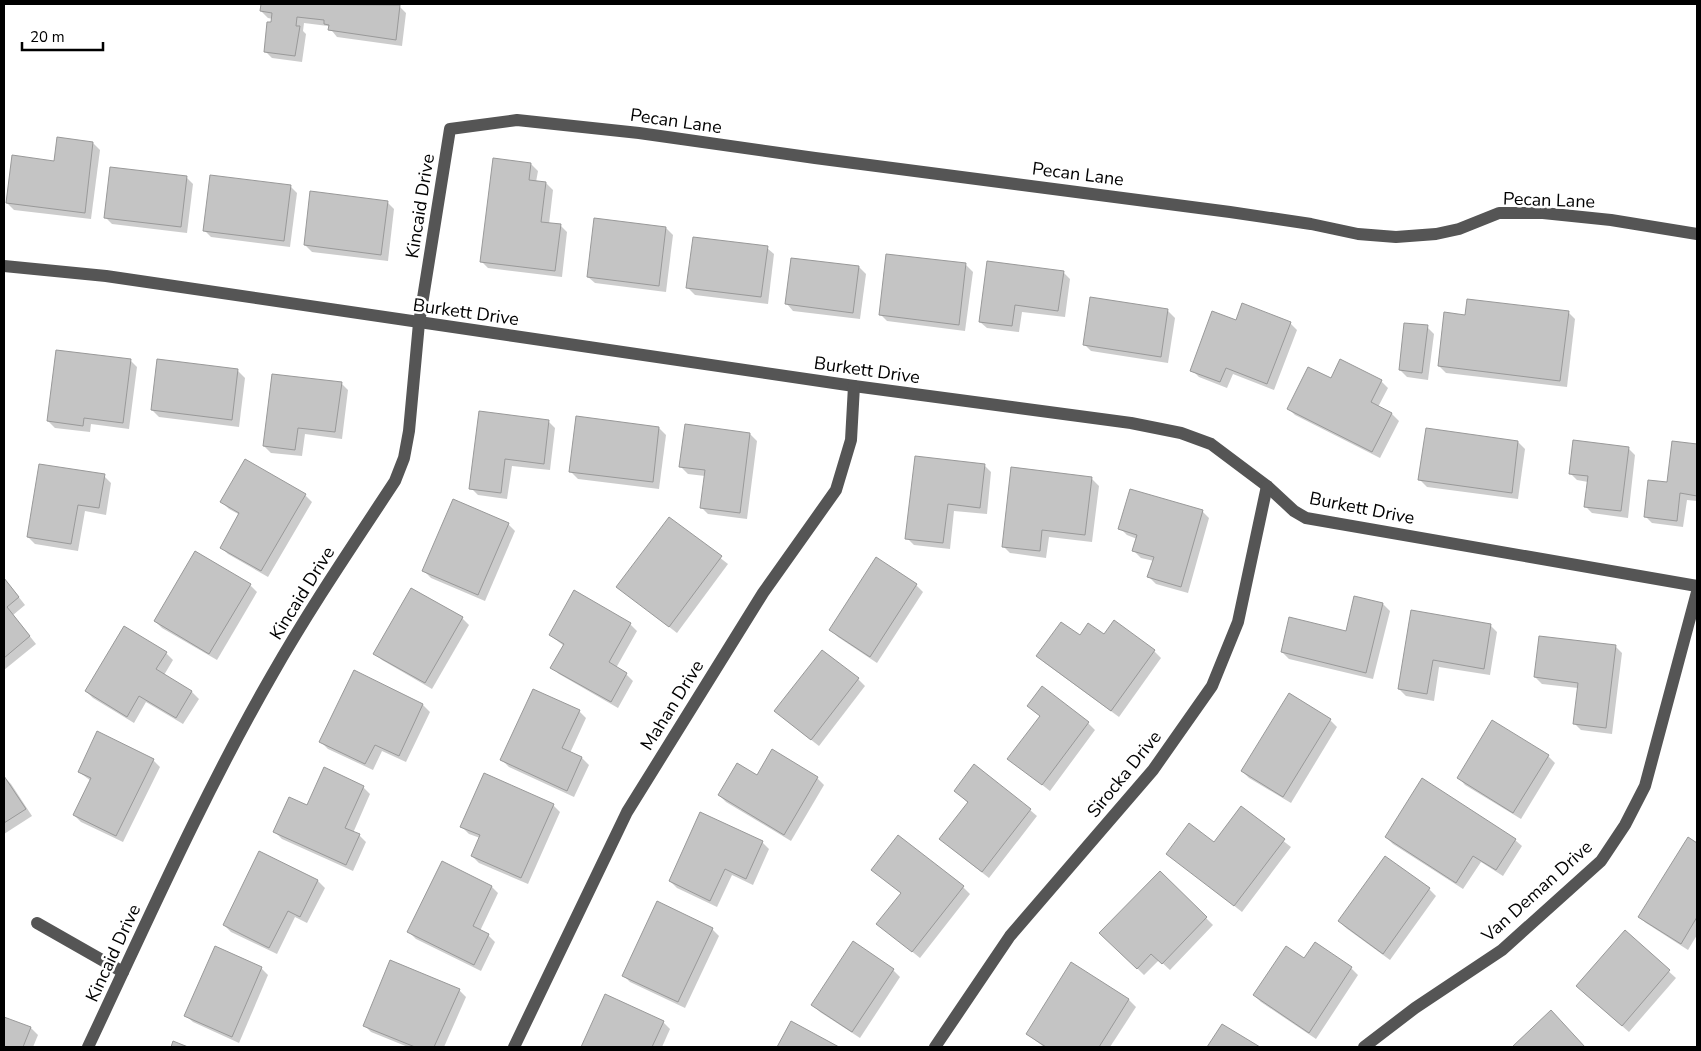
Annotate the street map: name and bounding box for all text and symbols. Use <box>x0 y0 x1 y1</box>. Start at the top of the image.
scale bar <box>22 20 104 52</box>
text: 20 m <box>30 27 65 47</box>
street label: Pecan Lane <box>629 103 723 139</box>
street label: Kincaid Drive <box>400 152 440 260</box>
street label: Pecan Lane <box>1031 156 1125 192</box>
street label: Pecan Lane <box>1502 186 1596 214</box>
street label: Burkett Drive <box>411 293 521 331</box>
street label: Burkett Drive <box>812 351 922 389</box>
street label: Burkett Drive <box>1307 486 1417 530</box>
street label: Kincaid Drive <box>264 542 340 644</box>
street label: Mahan Drive <box>635 655 709 755</box>
street label: Sirocka Drive <box>1081 725 1167 823</box>
street label: Van Deman Drive <box>1476 835 1597 948</box>
street label: Kincaid Drive <box>80 900 146 1006</box>

